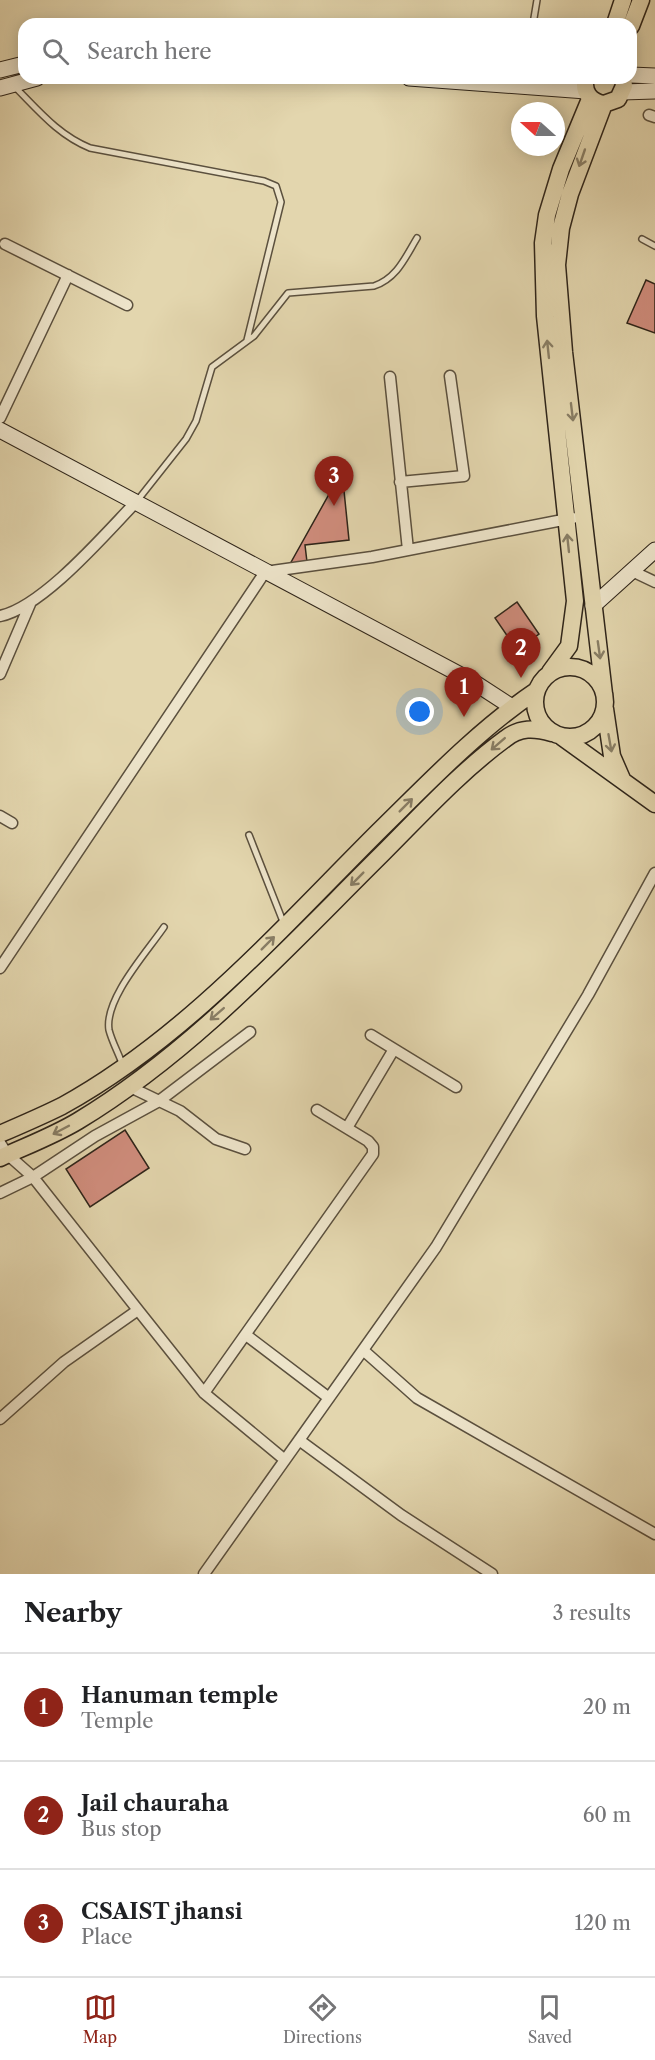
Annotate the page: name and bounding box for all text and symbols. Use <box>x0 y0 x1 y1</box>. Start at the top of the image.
search box <box>18 18 637 84</box>
icon: search <box>39 35 72 68</box>
text: Search here <box>87 38 212 65</box>
north arrow <box>511 102 565 156</box>
one-way arrow <box>575 149 586 167</box>
one-way arrow <box>542 339 553 359</box>
one-way arrow <box>566 402 577 422</box>
pin: 3 <box>314 456 354 506</box>
one-way arrow <box>562 533 573 553</box>
pin: 2 <box>502 628 540 678</box>
one-way arrow <box>593 640 604 659</box>
pin: 1 <box>444 668 484 717</box>
your location <box>405 697 434 726</box>
one-way arrow <box>604 733 615 753</box>
one-way arrow <box>491 737 506 751</box>
one-way arrow <box>398 798 413 812</box>
one-way arrow <box>350 871 365 886</box>
one-way arrow <box>260 935 275 950</box>
one-way arrow <box>210 1007 225 1021</box>
one-way arrow <box>53 1124 70 1136</box>
text: Nearby <box>24 1597 122 1629</box>
text: 3 results <box>553 1601 631 1625</box>
text: Hanuman temple <box>81 1682 278 1709</box>
text: 1 <box>39 1695 48 1719</box>
text: 20 m <box>583 1695 631 1719</box>
text: Temple <box>81 1709 153 1733</box>
text: Jail chauraha <box>81 1790 229 1817</box>
text: 2 <box>38 1803 49 1827</box>
text: 60 m <box>583 1803 631 1827</box>
text: Bus stop <box>81 1817 162 1841</box>
text: CSAIST jhansi <box>81 1898 243 1925</box>
text: 3 <box>38 1911 49 1935</box>
text: 120 m <box>574 1911 631 1935</box>
text: Place <box>81 1925 132 1949</box>
tab: Map <box>83 1991 117 2047</box>
tab: Directions <box>283 1991 362 2047</box>
tab: Saved <box>528 1991 572 2047</box>

